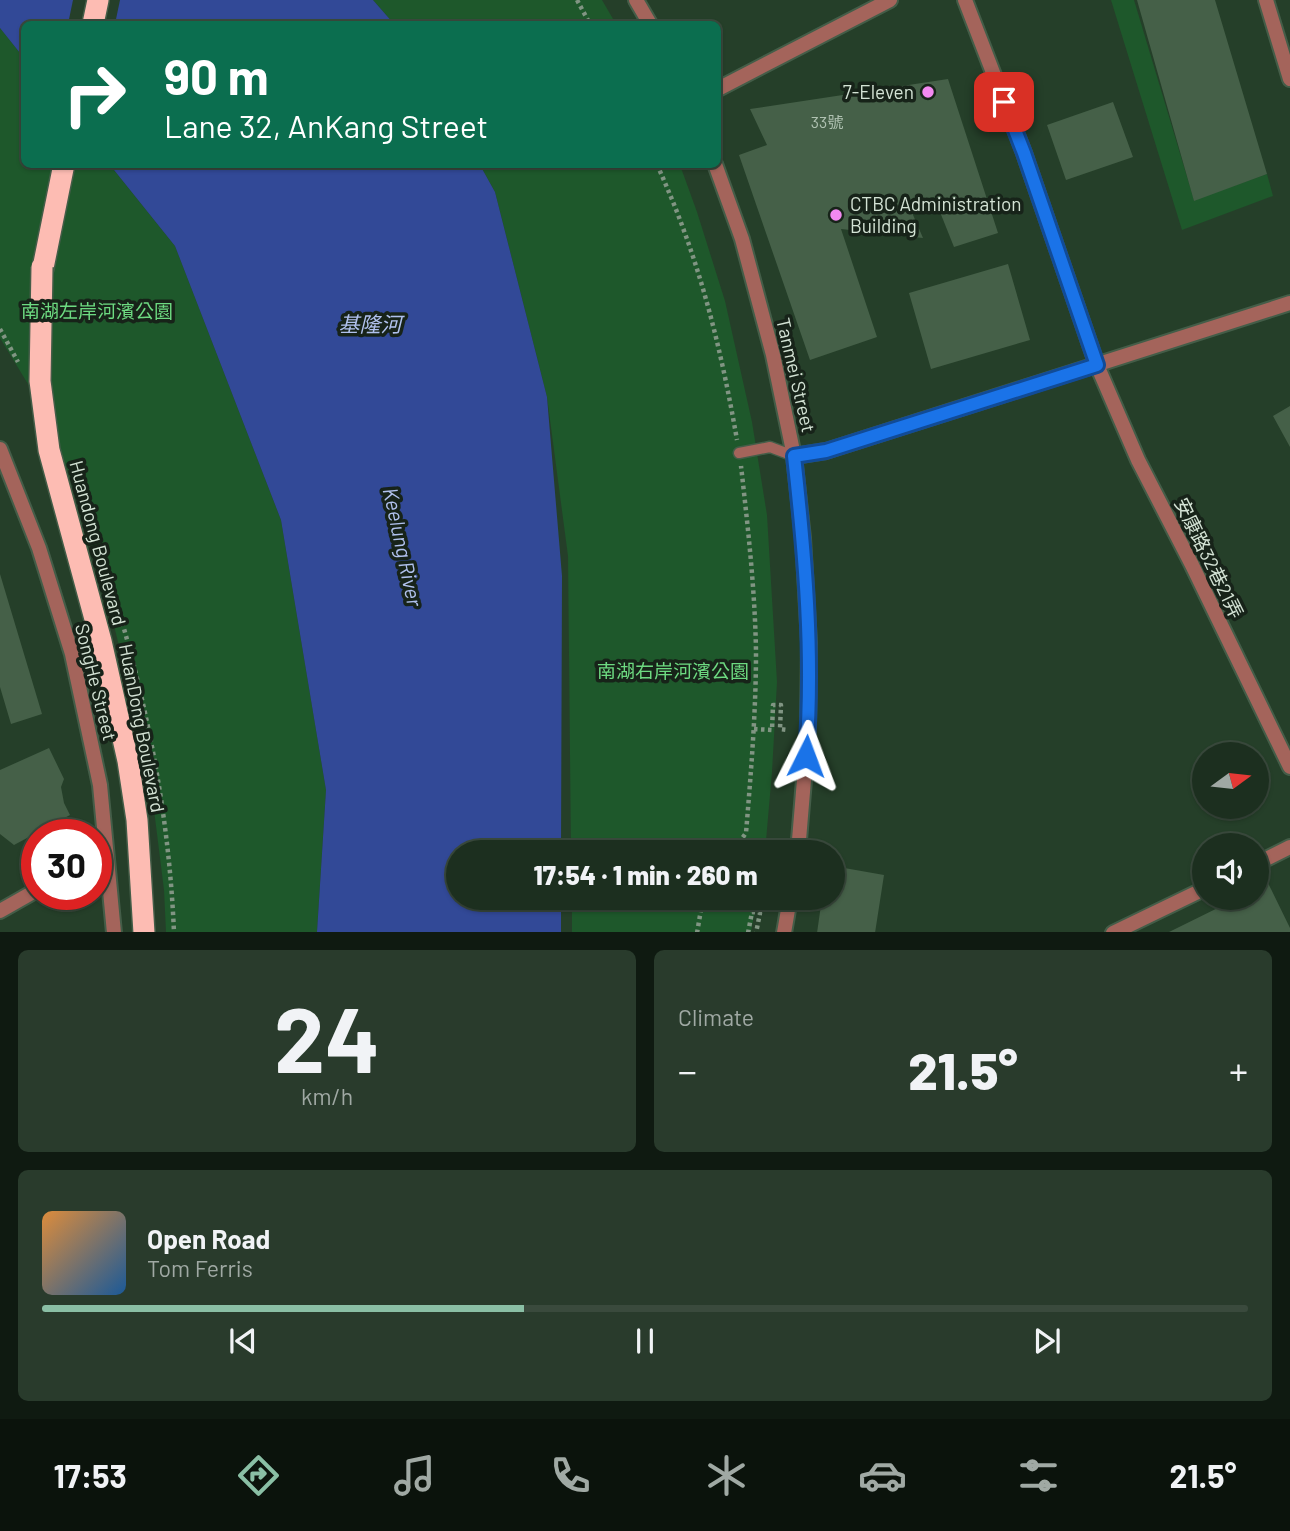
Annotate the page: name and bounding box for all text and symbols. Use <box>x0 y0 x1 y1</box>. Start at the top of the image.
text: 90 m <box>164 46 269 105</box>
icon: right <box>49 49 140 140</box>
pin <box>974 72 1034 132</box>
place label: 7-Eleven <box>843 80 914 103</box>
icon: arrive <box>985 83 1023 121</box>
marker: 7-Eleven <box>920 84 936 100</box>
text: Lane 32, AnKang Street <box>164 106 488 144</box>
house number: 33號 <box>811 112 843 131</box>
place label: CTBC Administration Building <box>850 192 1022 237</box>
marker: CTBC Administration Building <box>828 207 844 223</box>
park label: 南湖左岸河濱公園 <box>21 299 173 322</box>
water label: 基隆河 <box>339 311 405 336</box>
street label: Tanmei Street <box>772 315 821 434</box>
street label: Huandong Boulevard <box>65 458 132 628</box>
water label: Keelung River <box>379 485 428 609</box>
street label: 安康路32巷21弄 <box>1170 494 1249 622</box>
street label: SongHe Street <box>71 621 122 743</box>
street label: HuanDong Boulevard <box>115 642 170 814</box>
park label: 南湖右岸河濱公園 <box>597 659 749 682</box>
position arrow <box>769 719 843 793</box>
north arrow <box>1192 742 1269 819</box>
map controls <box>1192 742 1269 910</box>
speed limit sign: 30 <box>21 819 112 910</box>
button: sound <box>1192 833 1269 910</box>
text: 17:54 · 1 min · 260 m <box>534 859 757 890</box>
text: 24 <box>274 982 380 1091</box>
text: Climate <box>678 1003 754 1031</box>
text: 21.5° <box>908 1038 1018 1100</box>
text: − <box>678 1047 697 1093</box>
text: + <box>1229 1047 1248 1093</box>
text: km/h <box>301 1082 353 1110</box>
text: Open Road <box>147 1223 270 1254</box>
text: Tom Ferris <box>147 1254 253 1282</box>
icon: previous <box>224 1322 262 1360</box>
icon: pause <box>626 1322 664 1360</box>
icon: next <box>1028 1322 1066 1360</box>
icon: directions <box>234 1451 283 1500</box>
icon: music <box>390 1451 439 1500</box>
icon: phone <box>546 1451 595 1500</box>
icon: climate <box>702 1451 751 1500</box>
icon: car <box>858 1451 907 1500</box>
icon: filters <box>1014 1451 1063 1500</box>
text: 17:53 <box>53 1456 127 1494</box>
text: 21.5° <box>1170 1456 1237 1494</box>

